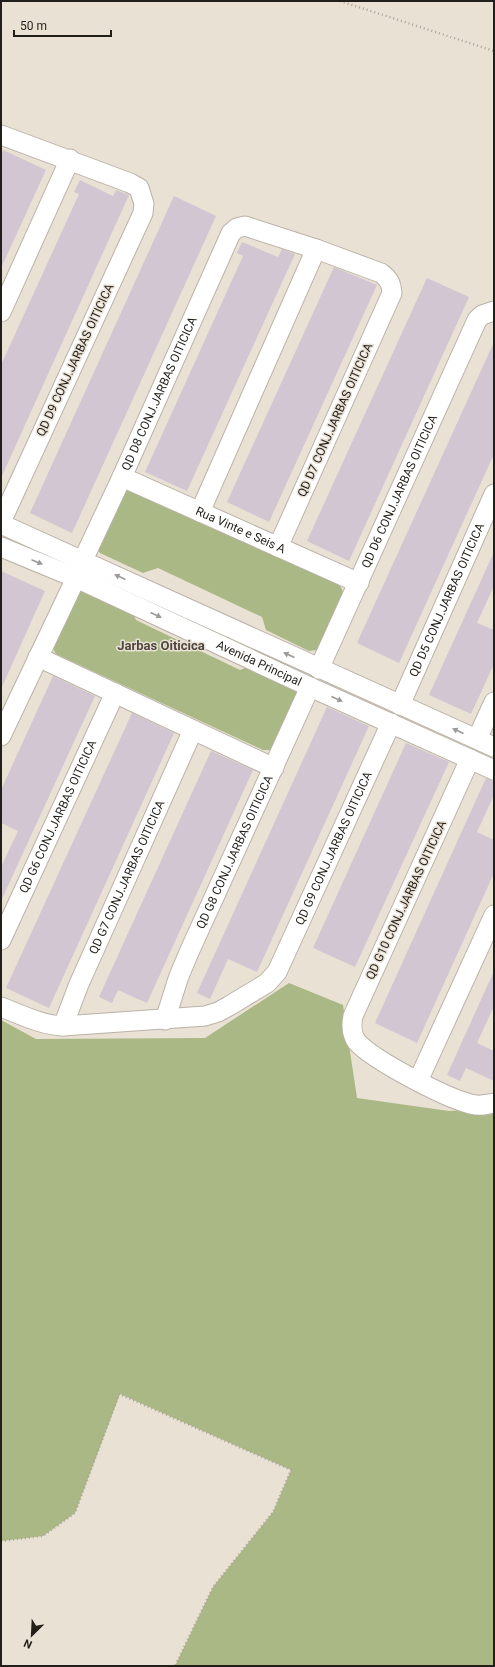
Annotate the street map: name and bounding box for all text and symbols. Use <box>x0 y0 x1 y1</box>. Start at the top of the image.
scale bar <box>14 12 111 38</box>
text: 50 m <box>20 19 47 33</box>
street label: QD D9 CONJ.JARBAS OITICICA <box>33 281 117 439</box>
street label: QD D8 CONJ.JARBAS OITICICA <box>119 314 200 473</box>
street label: QD D7 CONJ.JARBAS OITICICA <box>295 341 375 499</box>
street label: QD D6 CONJ.JARBAS OITICICA <box>359 412 440 570</box>
street label: Rua Vinte e Seis A <box>194 504 288 556</box>
street label: QD D5 CONJ.JARBAS OITICICA <box>406 521 487 679</box>
one-way arrow <box>31 559 43 565</box>
one-way arrow <box>114 574 125 580</box>
one-way arrow <box>150 612 161 618</box>
street label: Avenida Principal <box>214 637 304 689</box>
district label: Jarbas Oiticica <box>117 638 205 653</box>
one-way arrow <box>283 652 294 658</box>
one-way arrow <box>331 696 343 702</box>
one-way arrow <box>453 728 464 734</box>
street label: QD G6 CONJ.JARBAS OITICICA <box>17 738 99 895</box>
street label: QD G9 CONJ.JARBAS OITICICA <box>292 769 375 927</box>
street label: QD G8 CONJ.JARBAS OITICICA <box>194 773 276 931</box>
street label: QD G7 CONJ.JARBAS OITICICA <box>86 798 168 956</box>
street label: QD G10 CONJ.JARBAS OITICICA <box>363 818 449 982</box>
north arrow <box>12 1615 52 1655</box>
text: N <box>22 1636 34 1651</box>

